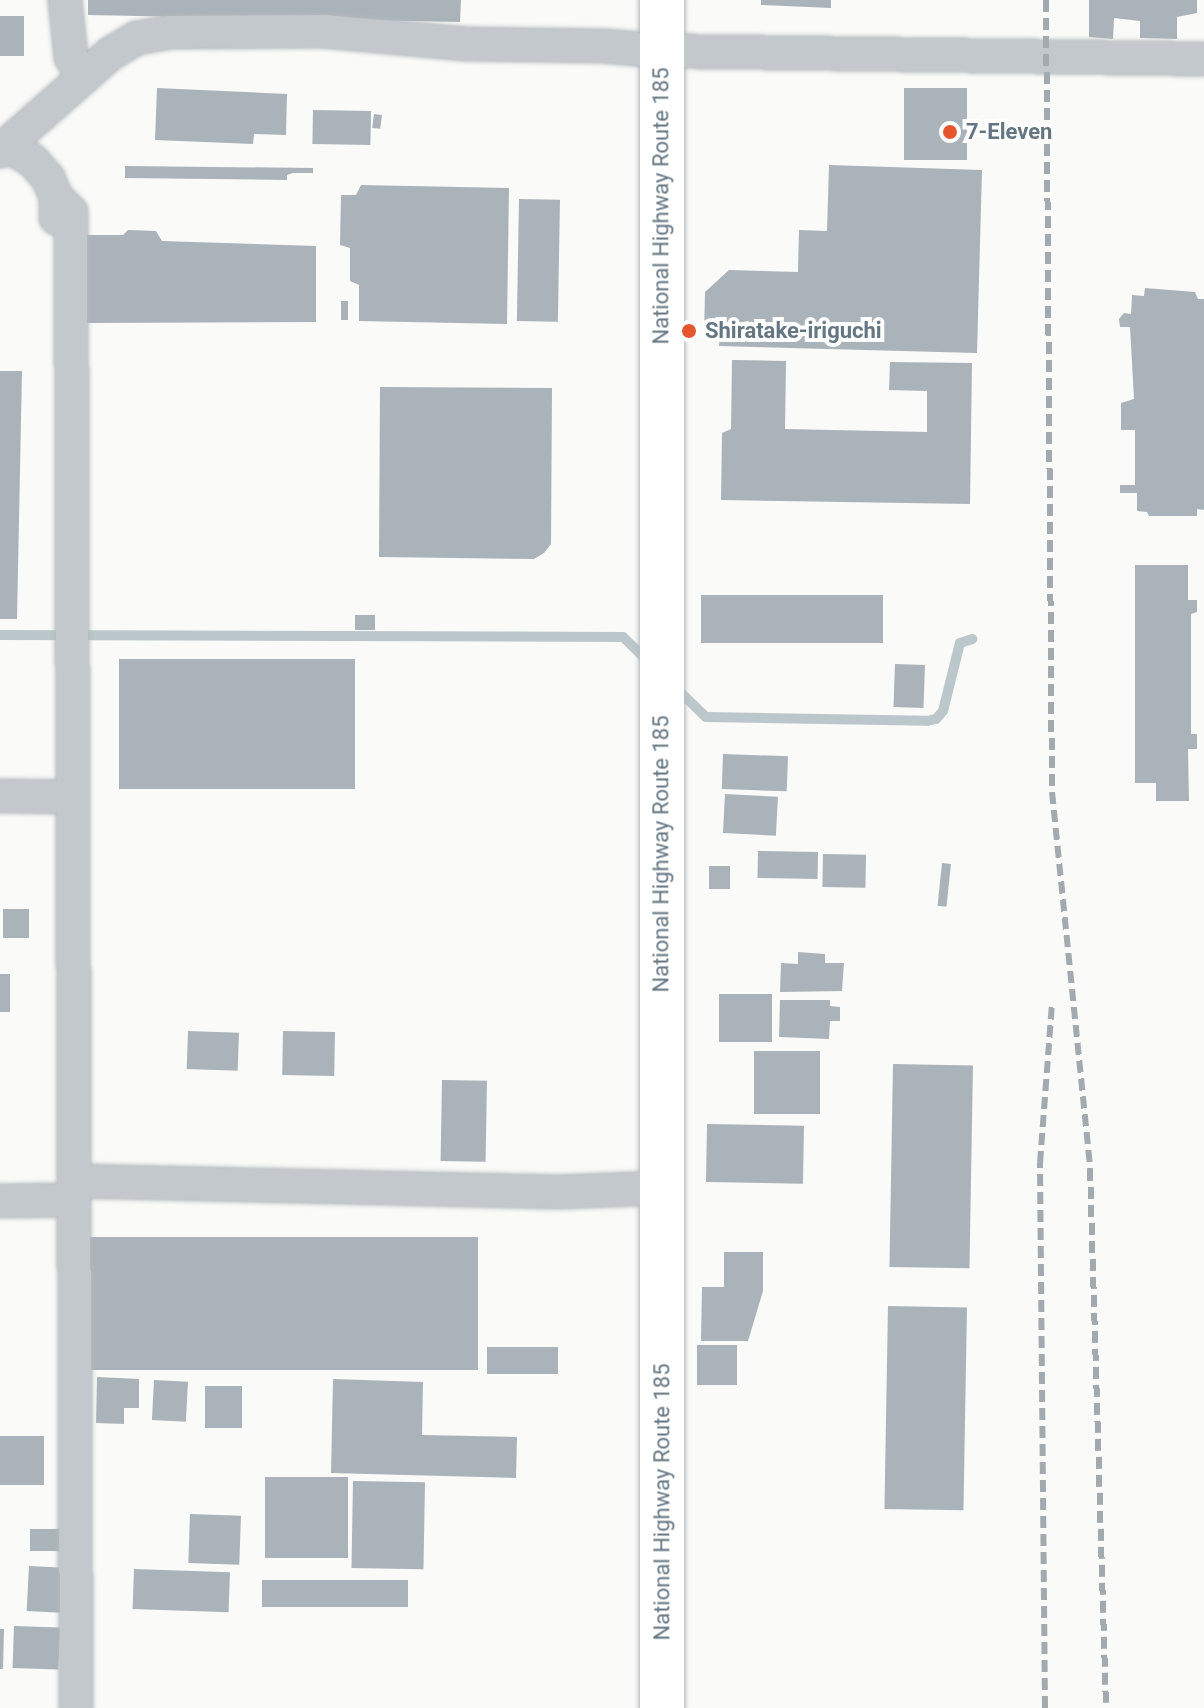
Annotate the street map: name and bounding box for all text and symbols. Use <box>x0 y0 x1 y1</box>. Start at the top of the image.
street label: National Highway Route 185 <box>648 67 674 345</box>
place label: 7-Eleven <box>966 119 1052 145</box>
marker: 7-Eleven <box>941 123 959 141</box>
place label: Shiratake-iriguchi <box>705 318 882 344</box>
marker: Shiratake-iriguchi <box>680 322 698 340</box>
street label: National Highway Route 185 <box>648 715 674 993</box>
street label: National Highway Route 185 <box>649 1363 675 1641</box>

